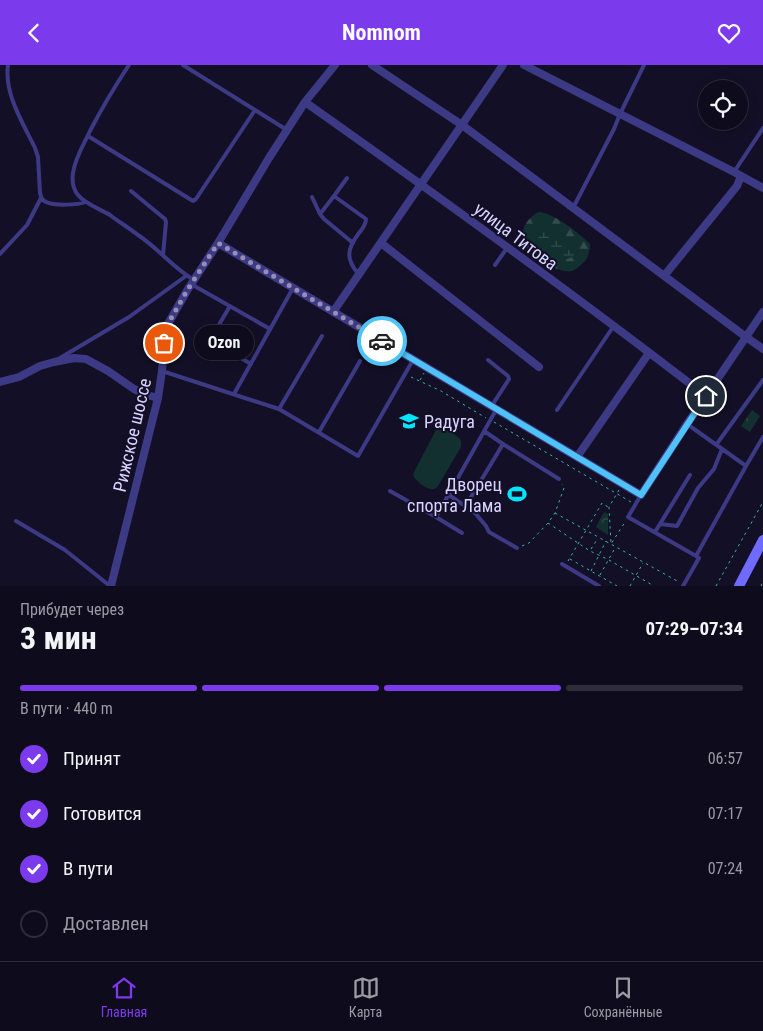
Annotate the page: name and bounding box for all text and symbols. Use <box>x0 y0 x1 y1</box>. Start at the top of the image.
icon: back <box>20 19 48 47</box>
icon: heart <box>715 19 743 47</box>
text: Nomnom <box>342 20 421 45</box>
map controls <box>698 80 748 130</box>
button: locate <box>698 80 748 130</box>
street label: улица Титова <box>470 198 562 274</box>
courier <box>357 316 407 366</box>
pin <box>143 322 185 364</box>
callout: Ozon <box>194 325 254 361</box>
icon: car <box>368 327 396 355</box>
icon: bag <box>150 329 178 357</box>
text: Ozon <box>208 333 240 352</box>
pin <box>685 375 727 417</box>
street label: Рижское шоссе <box>109 376 155 494</box>
icon: home <box>692 382 720 410</box>
school or university icon: Радуга <box>398 410 420 432</box>
place label: Радуга <box>424 411 475 432</box>
place label: Дворец спорта Лама <box>407 474 502 516</box>
sports icon: Дворец спорта Лама <box>506 483 528 505</box>
text: Прибудет через <box>20 600 124 619</box>
text: 07:29–07:34 <box>645 617 743 640</box>
text: 3 мин <box>20 619 97 657</box>
text: В пути · 440 m <box>20 699 113 718</box>
icon: check <box>20 745 48 773</box>
text: Принят <box>63 747 121 770</box>
text: 06:57 <box>708 749 743 768</box>
icon: check <box>20 800 48 828</box>
text: Готовится <box>63 802 142 825</box>
text: 07:17 <box>708 804 743 823</box>
icon: check <box>20 855 48 883</box>
text: В пути <box>63 857 113 880</box>
text: 07:24 <box>708 859 743 878</box>
text: Доставлен <box>63 912 149 935</box>
tab: Главная <box>101 974 147 1020</box>
tab: Карта <box>349 974 382 1020</box>
tab: Сохранённые <box>584 974 662 1020</box>

